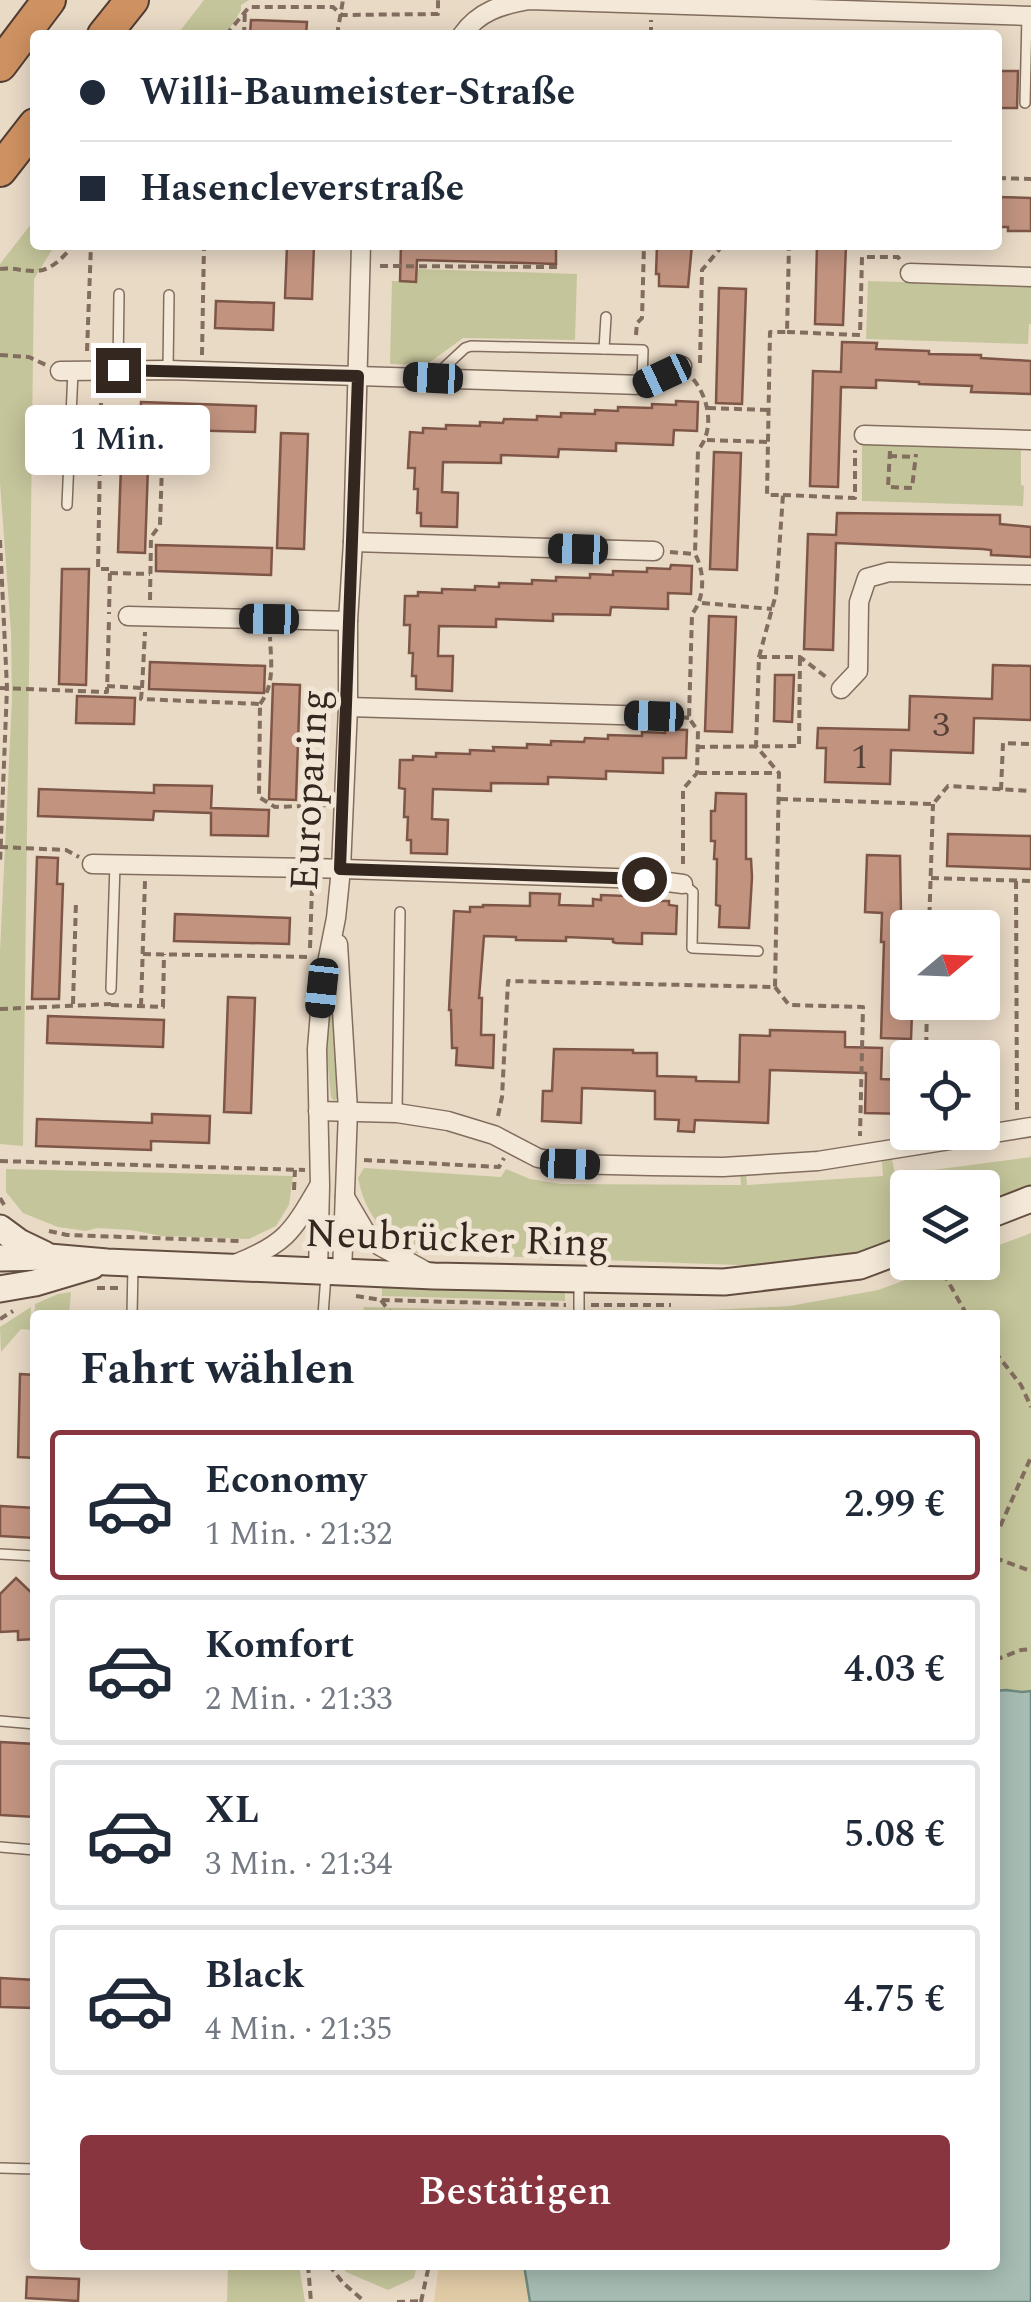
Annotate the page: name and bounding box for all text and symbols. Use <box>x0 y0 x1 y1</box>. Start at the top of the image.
text: Willi-Baumeister-Straße <box>140 64 575 122</box>
text: Hasencleverstraße <box>140 160 464 218</box>
route end <box>96 348 141 393</box>
car <box>628 350 696 402</box>
car <box>402 361 464 395</box>
callout: 1 Min. <box>26 405 210 475</box>
text: 1 Min. <box>70 415 165 464</box>
car <box>547 533 609 565</box>
car <box>239 603 299 635</box>
street label: Europaring <box>275 688 346 892</box>
house number: 3 <box>932 699 950 752</box>
car <box>623 700 685 732</box>
house number: 1 <box>851 731 869 784</box>
route start <box>622 857 667 902</box>
north arrow <box>890 910 1000 1020</box>
map controls <box>890 910 1000 1280</box>
car <box>304 957 340 1019</box>
button: locate <box>890 1040 1000 1150</box>
car <box>539 1148 601 1180</box>
button: layers <box>890 1170 1000 1280</box>
street label: Neubrücker Ring <box>304 1204 610 1275</box>
text: Fahrt wählen <box>80 1335 355 1404</box>
text: Economy <box>205 1452 366 1510</box>
icon: car <box>85 1460 175 1550</box>
text: 2.99 € <box>844 1476 945 1534</box>
text: 1 Min. · 21:32 <box>205 1510 392 1559</box>
text: Komfort <box>205 1617 354 1675</box>
icon: car <box>85 1625 175 1715</box>
text: 4.03 € <box>844 1641 945 1699</box>
text: 2 Min. · 21:33 <box>205 1675 392 1724</box>
text: XL <box>205 1782 259 1840</box>
icon: car <box>85 1790 175 1880</box>
text: 5.08 € <box>844 1806 945 1864</box>
text: 3 Min. · 21:34 <box>205 1840 392 1889</box>
text: Black <box>205 1947 305 2005</box>
icon: car <box>85 1955 175 2045</box>
text: 4.75 € <box>844 1971 945 2029</box>
text: 4 Min. · 21:35 <box>205 2005 392 2054</box>
button: Bestätigen <box>80 2135 950 2250</box>

